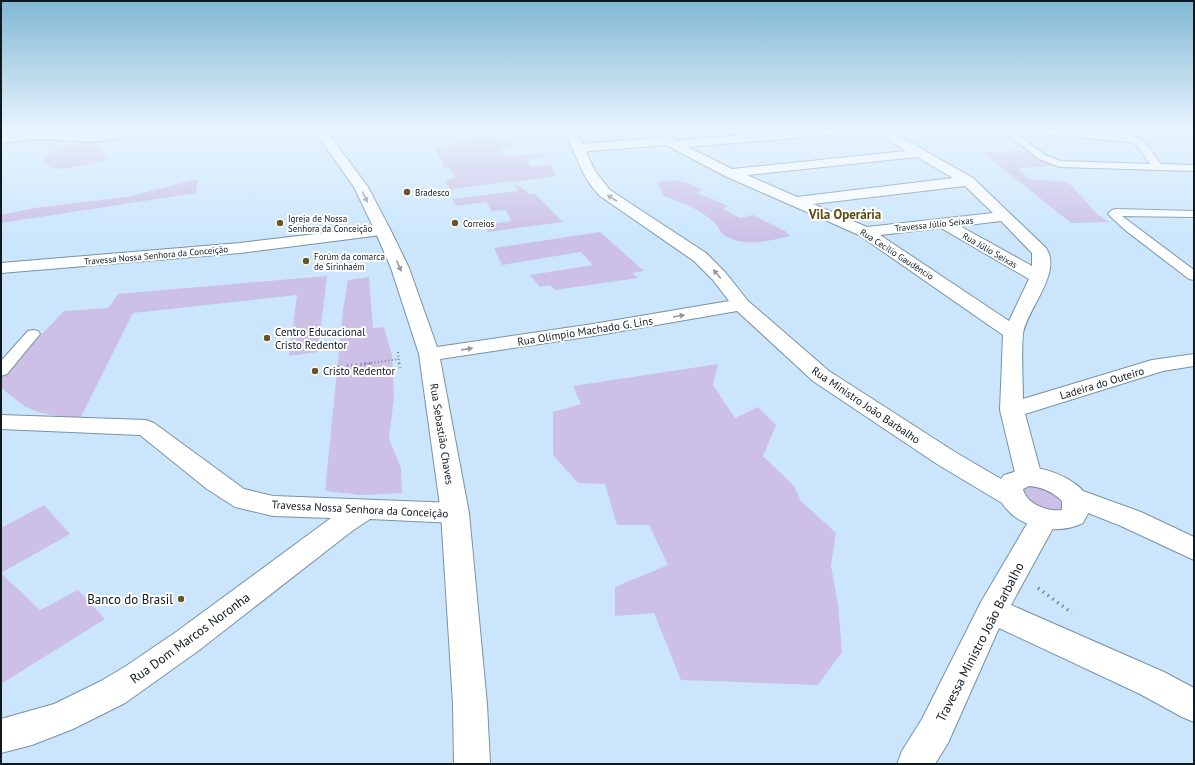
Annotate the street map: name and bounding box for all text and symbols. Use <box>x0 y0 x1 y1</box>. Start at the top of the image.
marker: Bradesco <box>402 187 412 197</box>
place label: Bradesco <box>415 187 450 198</box>
one-way arrow <box>362 191 368 202</box>
one-way arrow <box>607 194 618 202</box>
district label: Vila Operária <box>808 206 881 223</box>
place label: Igreja de Nossa Senhora da Conceição <box>288 213 373 234</box>
street label: Travessa Júlio Seixas <box>894 214 974 234</box>
marker: Igreja de Nossa Senhora da Conceição <box>275 218 285 228</box>
marker: Correios <box>450 218 460 228</box>
place label: Correios <box>463 218 495 229</box>
street label: Rua Cecílio Gaudêncio <box>858 226 936 282</box>
street label: Rua Júlio Seixas <box>961 230 1020 270</box>
street label: Travessa Nossa Senhora da Conceição <box>84 243 229 267</box>
place label: Forúm da comarca de Sirinhaém <box>314 251 385 272</box>
marker: Forúm da comarca de Sirinhaém <box>301 256 311 266</box>
one-way arrow <box>396 261 402 272</box>
one-way arrow <box>712 269 721 280</box>
street label: Rua Olímpio Machado G. Lins <box>516 313 654 349</box>
one-way arrow <box>673 313 685 319</box>
place label: Centro Educacional Cristo Redentor <box>275 325 366 352</box>
marker: Centro Educacional Cristo Redentor <box>262 333 272 343</box>
one-way arrow <box>461 346 473 352</box>
street label: Rua Ministro João Barbalho <box>809 363 923 447</box>
street label: Ladeira do Outeiro <box>1058 363 1146 402</box>
place label: Cristo Redentor <box>323 364 395 378</box>
marker: Cristo Redentor <box>310 366 320 376</box>
street label: Rua Sebastião Chaves <box>427 382 457 486</box>
street label: Travessa Nossa Senhora da Conceição <box>271 497 449 521</box>
street label: Travessa Ministro João Barbalho <box>932 559 1028 725</box>
street label: Rua Dom Marcos Noronha <box>127 589 253 687</box>
place label: Banco do Brasil <box>87 591 173 608</box>
marker: Banco do Brasil <box>176 594 186 604</box>

